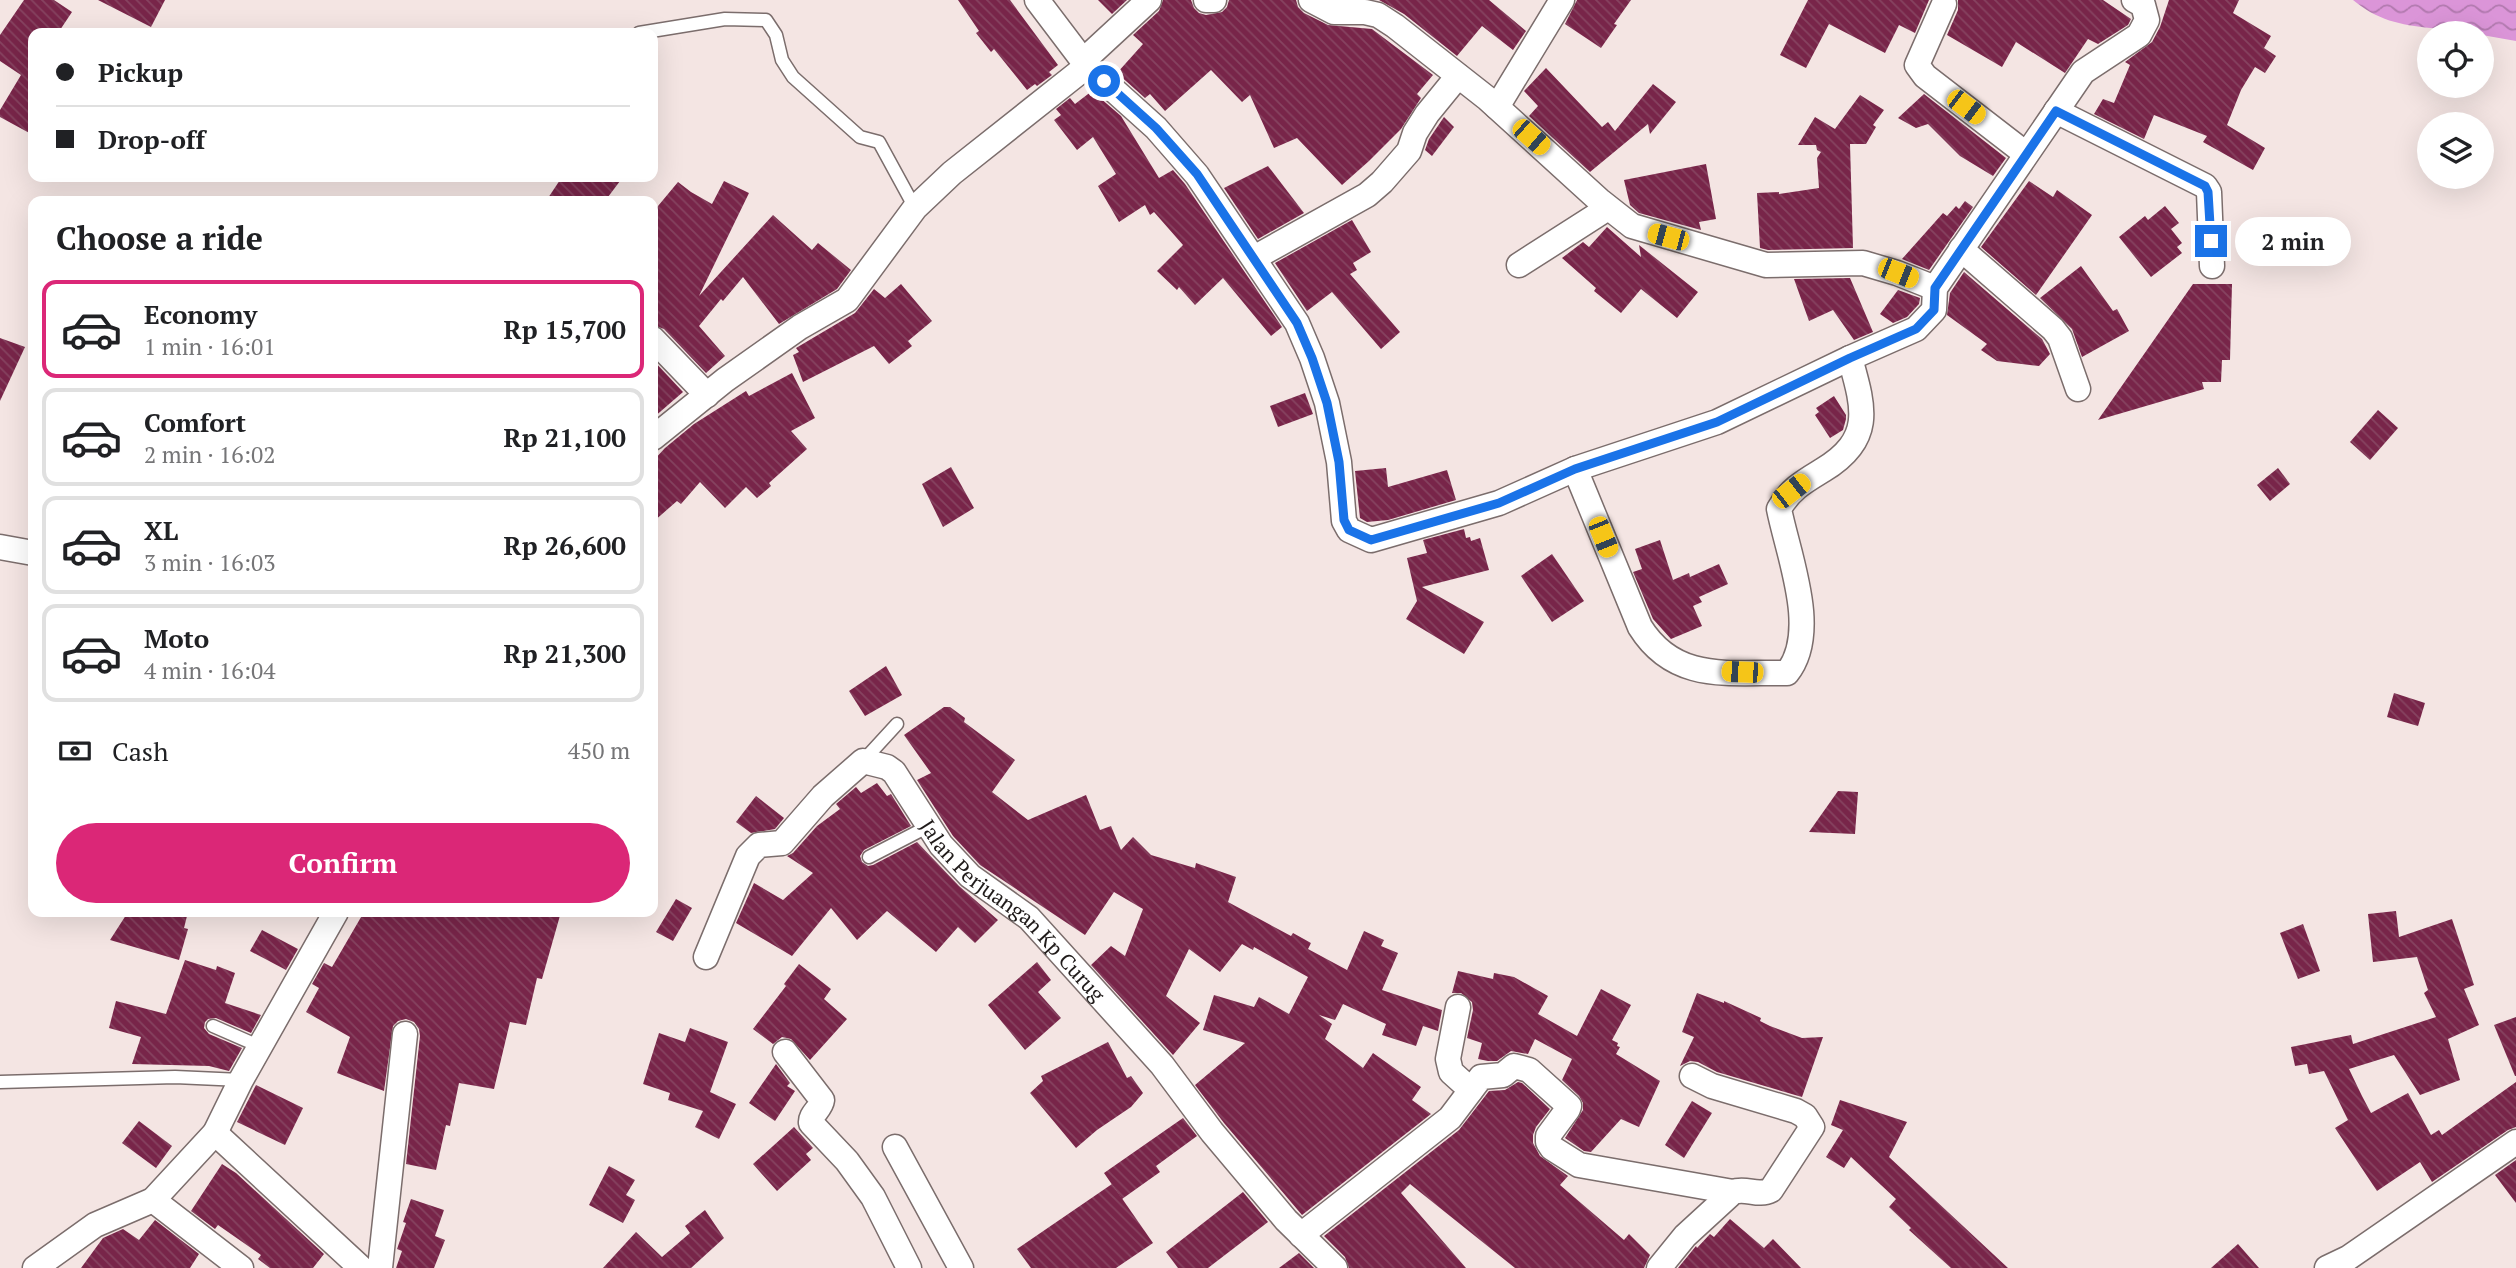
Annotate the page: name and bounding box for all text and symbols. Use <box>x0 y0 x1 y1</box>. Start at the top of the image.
map controls <box>2417 21 2494 189</box>
button: locate <box>2417 21 2494 98</box>
text: Pickup <box>98 55 183 89</box>
route start <box>1088 65 1120 97</box>
car <box>1943 86 1990 128</box>
button: layers <box>2417 112 2494 189</box>
car <box>1509 115 1554 159</box>
text: Drop-off <box>98 122 205 156</box>
callout: 2 min <box>2236 216 2351 266</box>
text: Choose a ride <box>56 217 263 259</box>
car <box>1645 221 1692 253</box>
route end <box>2195 225 2227 257</box>
text: 2 min <box>2262 226 2324 257</box>
car <box>1875 255 1922 291</box>
text: Economy <box>144 297 257 331</box>
icon: car <box>60 298 123 361</box>
text: Rp 15,700 <box>504 312 626 346</box>
text: 1 min · 16:01 <box>144 331 276 362</box>
text: Comfort <box>144 405 246 439</box>
icon: car <box>60 406 123 469</box>
text: Rp 21,100 <box>504 420 626 454</box>
text: 2 min · 16:02 <box>144 439 276 470</box>
car <box>1768 470 1815 512</box>
text: XL <box>144 513 178 547</box>
icon: car <box>60 514 123 577</box>
car <box>1586 514 1621 560</box>
text: Rp 26,600 <box>504 528 626 562</box>
text: 3 min · 16:03 <box>144 547 276 578</box>
text: Moto <box>144 621 209 655</box>
icon: car <box>60 622 123 685</box>
text: Rp 21,300 <box>504 636 626 670</box>
text: 4 min · 16:04 <box>144 655 276 686</box>
car <box>1721 661 1764 683</box>
icon: cash <box>56 732 94 770</box>
text: Cash <box>112 734 168 768</box>
text: 450 m <box>568 735 630 766</box>
street label: Jalan Perjuangan Kp Curug <box>914 814 1112 1008</box>
button: Confirm <box>56 823 630 903</box>

